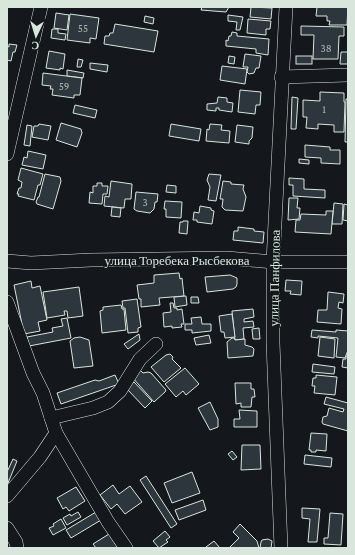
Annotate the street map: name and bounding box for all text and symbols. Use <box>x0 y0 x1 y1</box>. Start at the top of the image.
north arrow <box>16 16 56 56</box>
house number: 55 <box>78 22 88 34</box>
text: С <box>31 40 40 52</box>
house number: 38 <box>320 42 332 54</box>
house number: 59 <box>59 80 69 92</box>
house number: 1 <box>322 103 326 115</box>
house number: 3 <box>142 196 148 208</box>
street label: улица Панфилова <box>266 229 283 327</box>
street label: улица Торебека Рысбекова <box>105 253 250 268</box>

